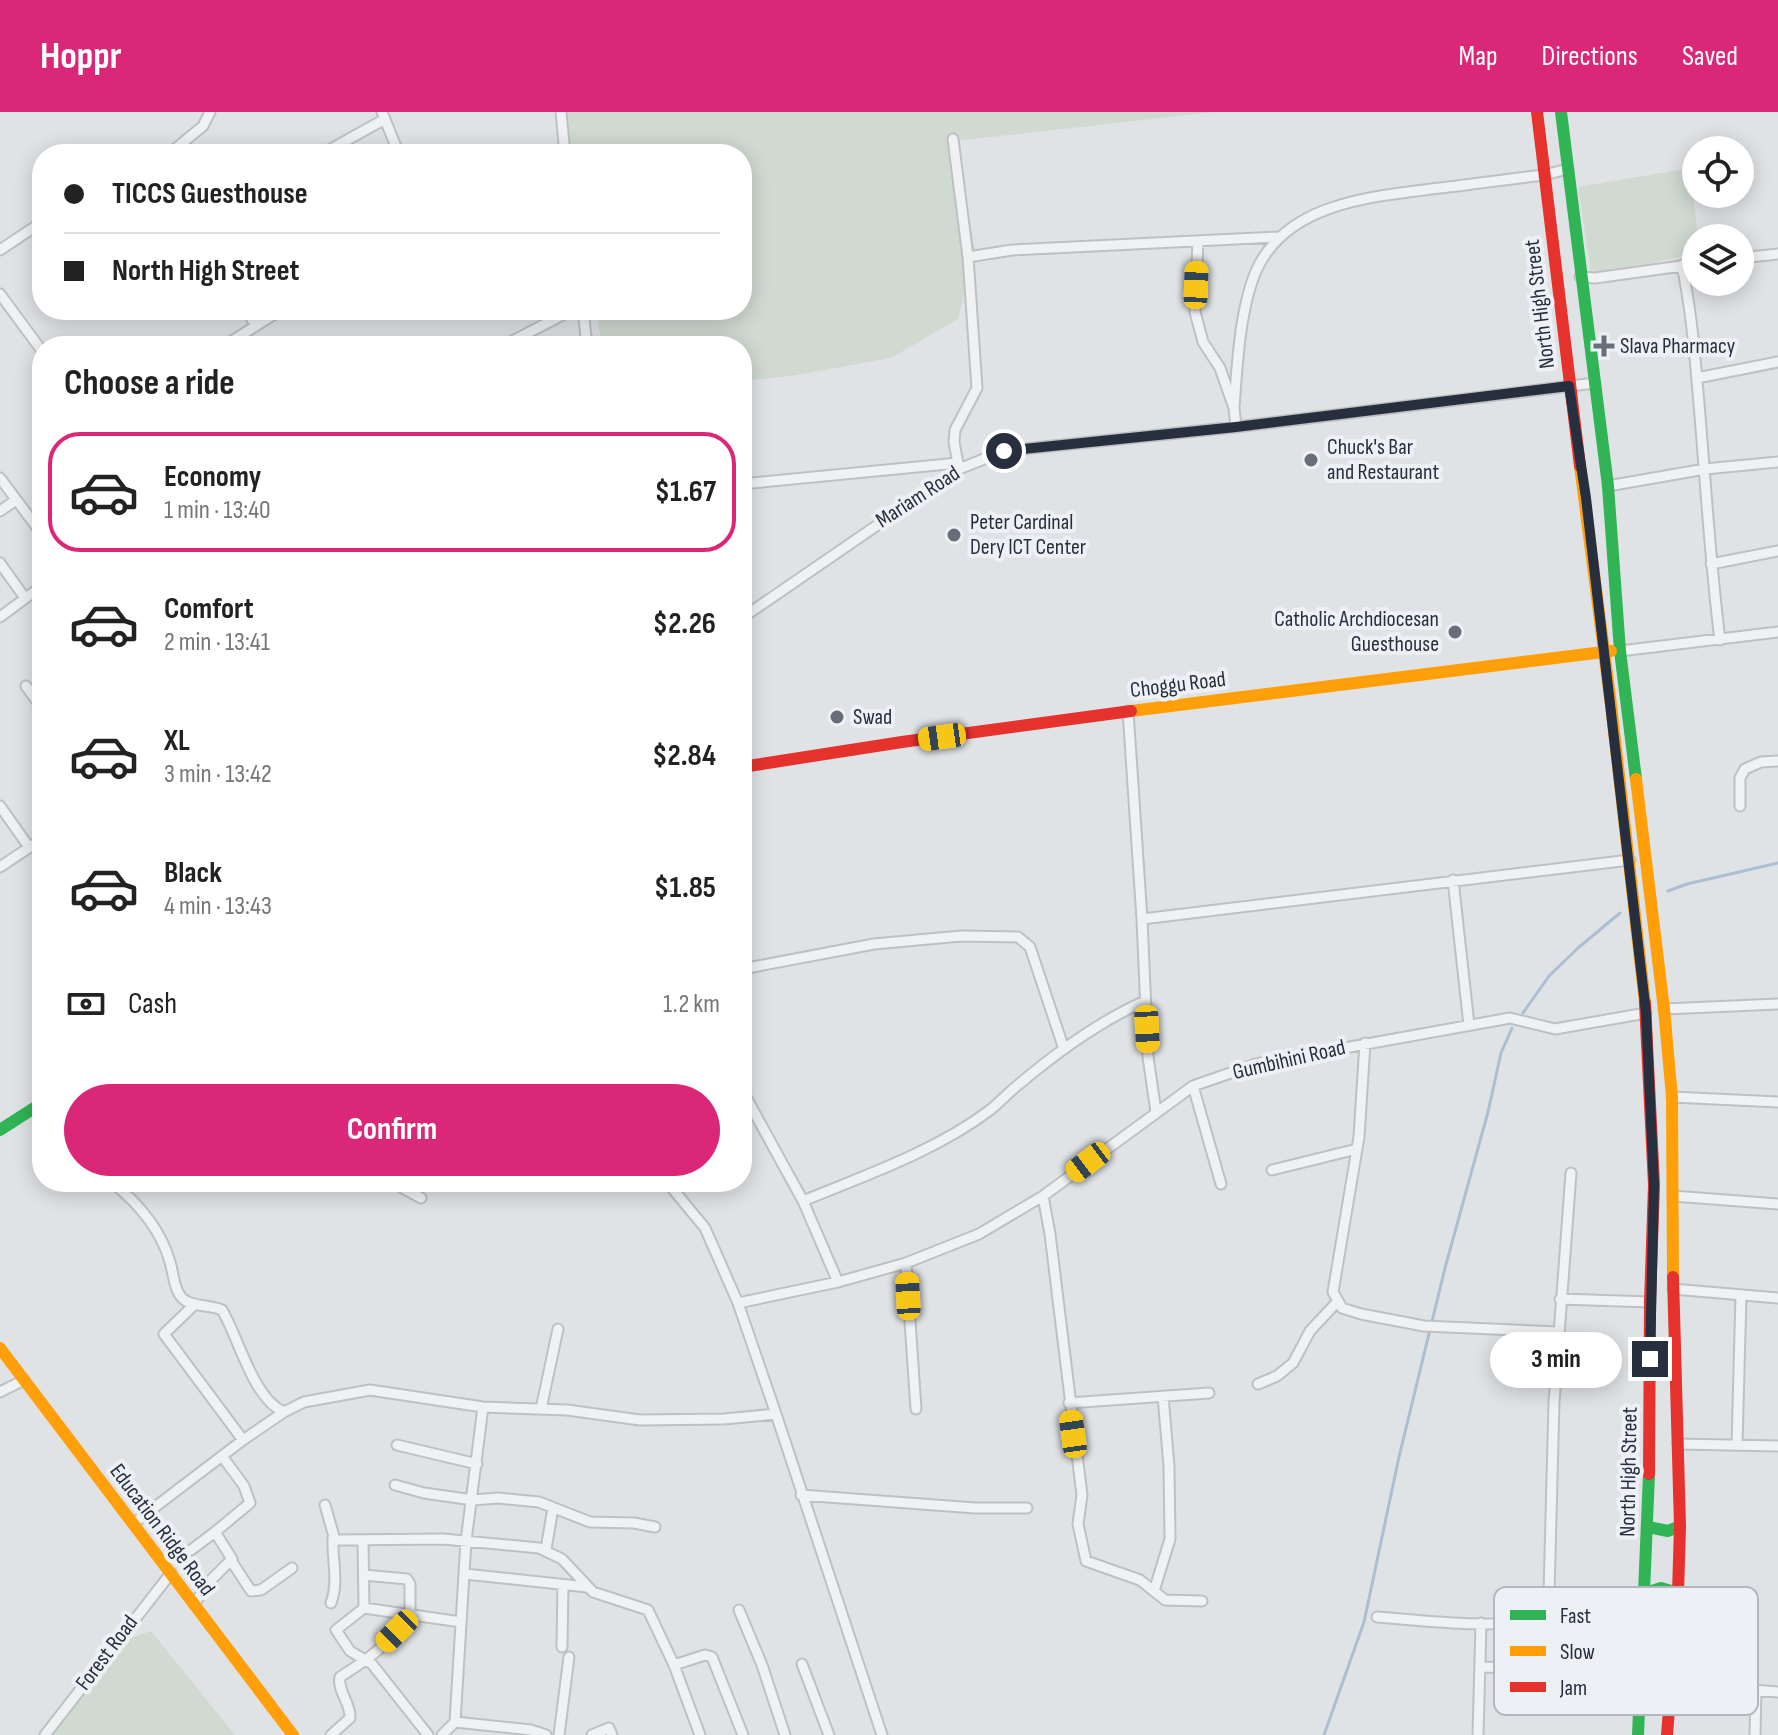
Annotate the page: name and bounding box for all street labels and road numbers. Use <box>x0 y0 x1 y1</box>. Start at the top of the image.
street label: North High Street <box>1519 238 1561 370</box>
street label: Mariam Road <box>871 460 965 534</box>
street label: Choggu Road <box>1129 666 1227 704</box>
street label: Gumbihini Road <box>1230 1034 1348 1086</box>
street label: North High Street <box>1614 1407 1644 1537</box>
street label: Education Ridge Road <box>104 1459 220 1601</box>
street label: Forest Road <box>70 1610 144 1696</box>

